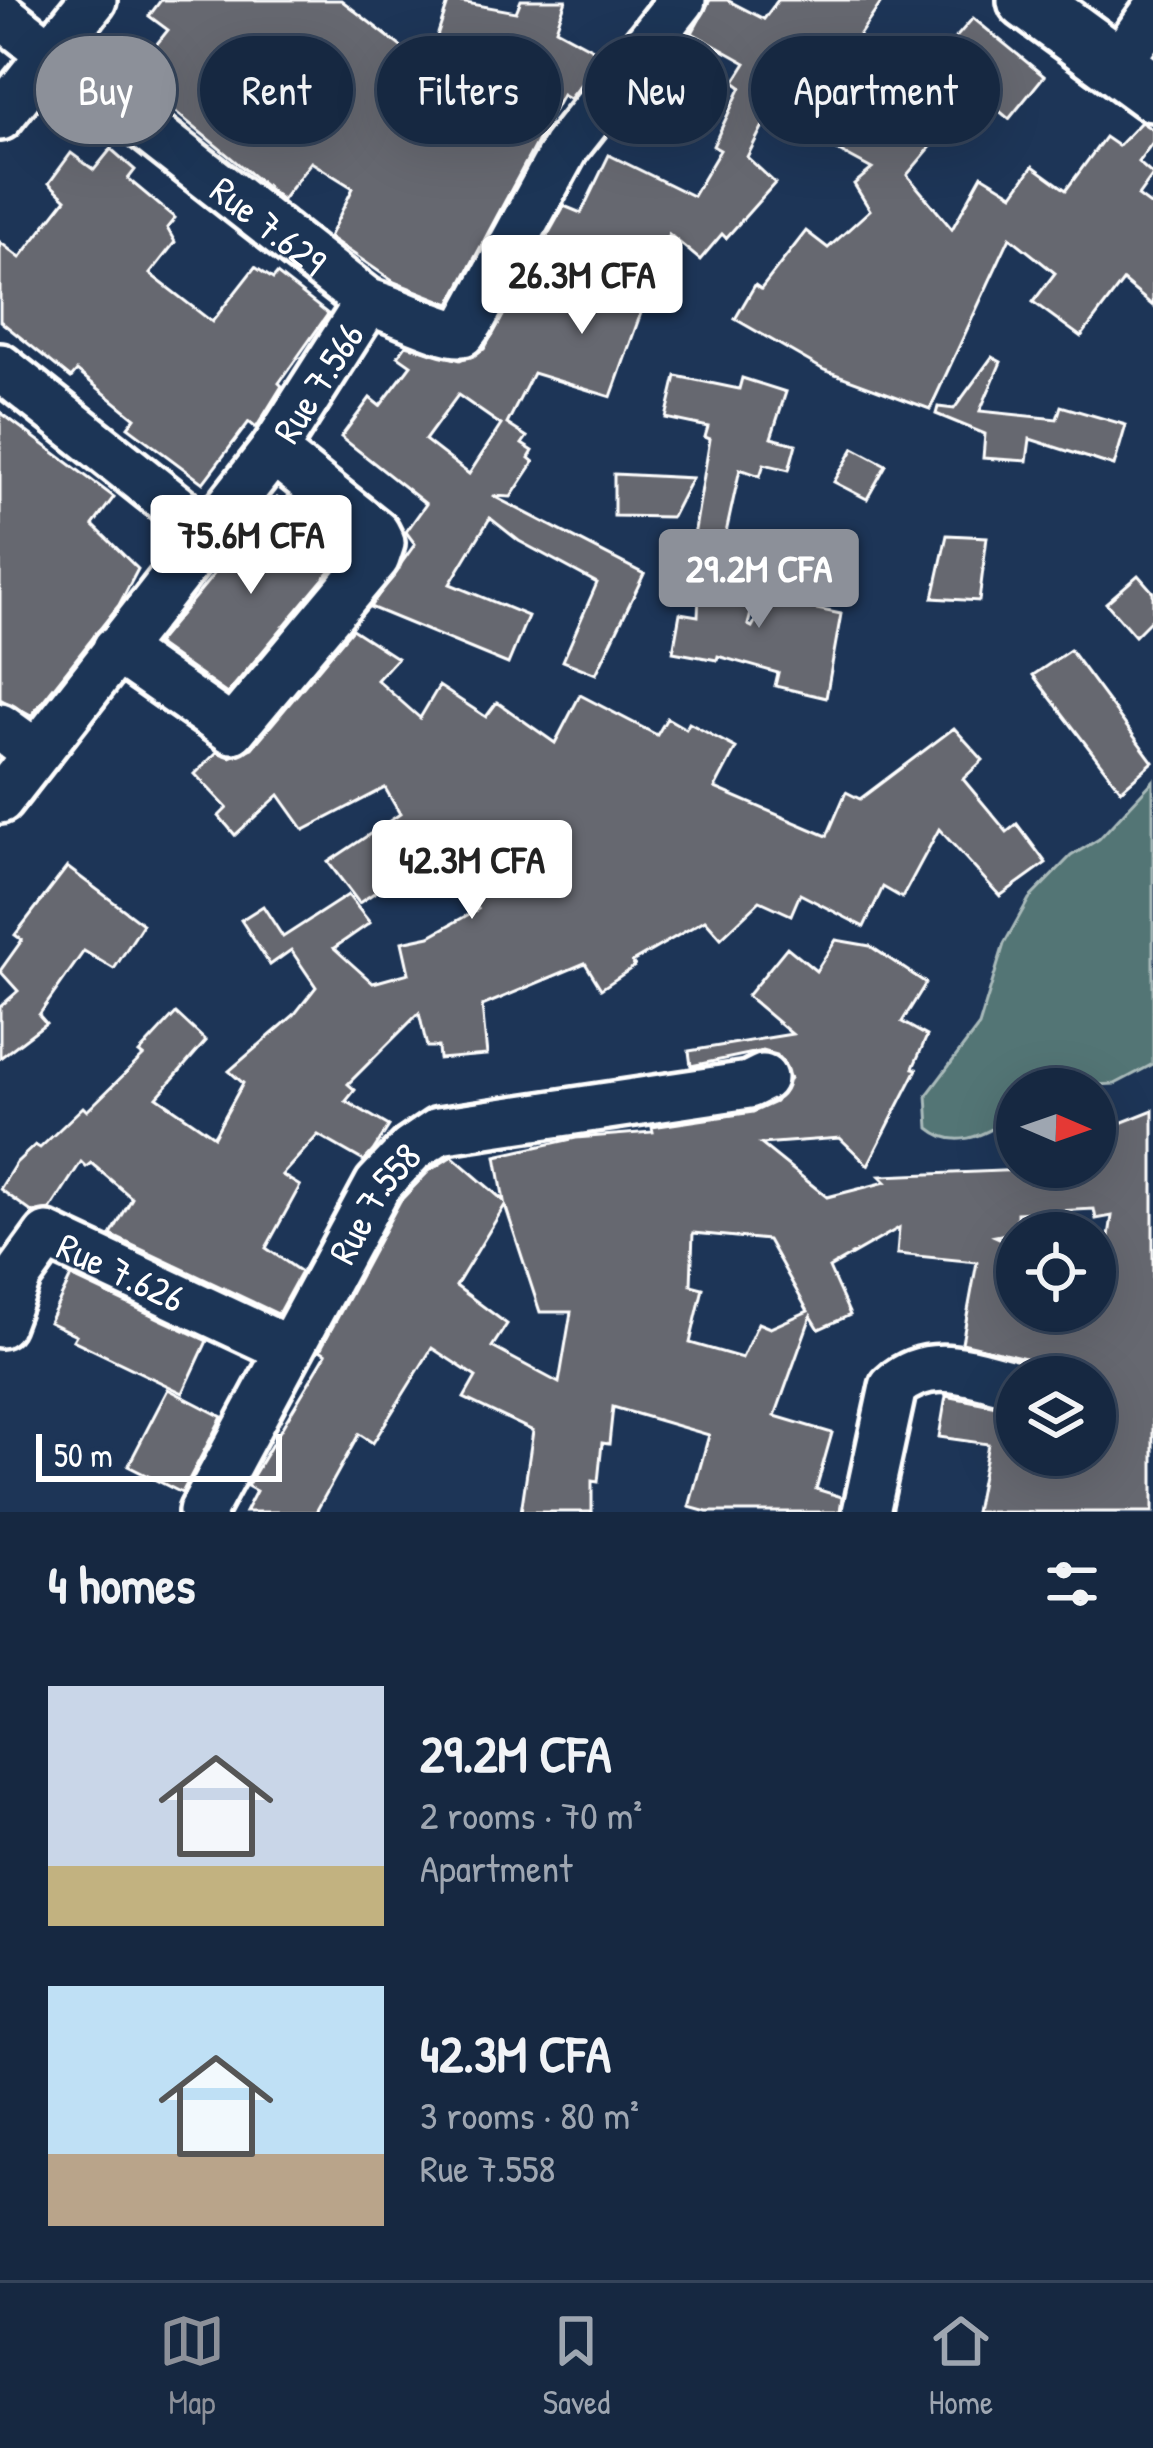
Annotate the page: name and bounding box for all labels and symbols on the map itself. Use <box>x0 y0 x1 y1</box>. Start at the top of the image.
street label: Rue 7.629 <box>200 163 338 287</box>
pin: 26.3M CFA <box>445 235 719 337</box>
street label: Rue 7.566 <box>259 312 375 452</box>
pin: 75.6M CFA <box>114 495 388 597</box>
pin: 29.2M CFA <box>622 529 896 631</box>
pin: 42.3M CFA <box>335 820 609 922</box>
north arrow <box>996 1068 1116 1188</box>
street label: Rue 7.558 <box>314 1130 432 1272</box>
street label: Rue 7.626 <box>49 1218 194 1324</box>
scale bar <box>36 1428 282 1481</box>

